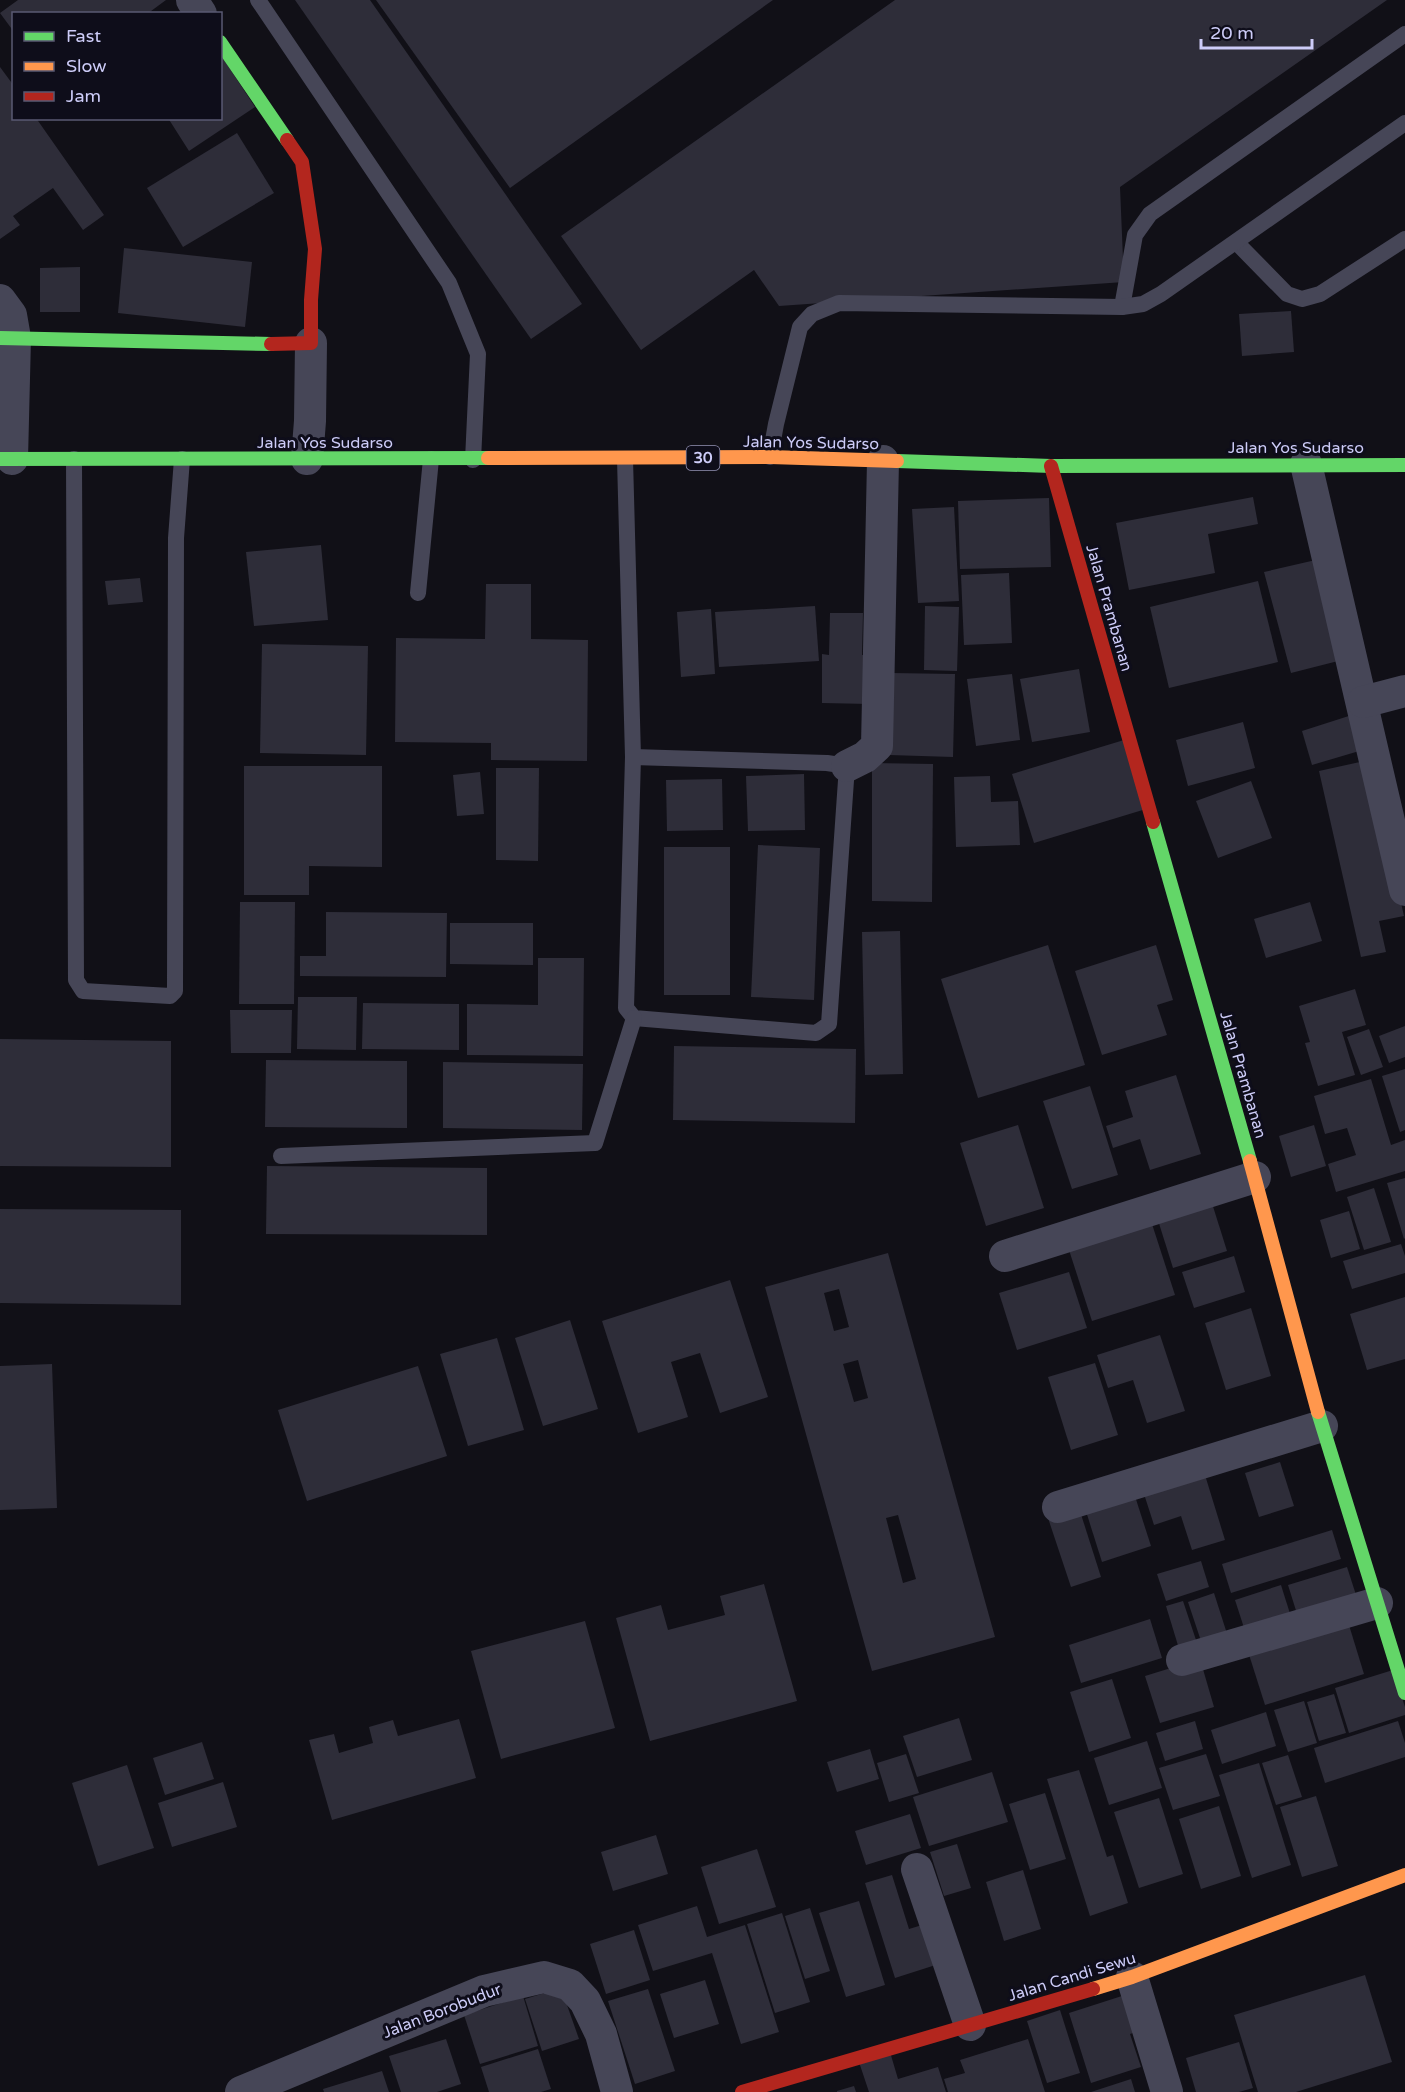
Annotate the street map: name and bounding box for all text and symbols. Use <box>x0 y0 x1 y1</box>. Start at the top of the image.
legend <box>12 12 222 120</box>
scale bar <box>1201 12 1312 50</box>
text: 20 m <box>1210 22 1254 44</box>
text: Fast <box>66 25 101 47</box>
text: Slow <box>66 55 107 77</box>
text: Jam <box>66 85 101 107</box>
street label: Jalan Yos Sudarso <box>743 432 879 454</box>
street label: Jalan Yos Sudarso <box>257 433 393 453</box>
street label: Jalan Yos Sudarso <box>1228 438 1364 458</box>
road number: 30 <box>686 446 720 470</box>
street label: Jalan Prambanan <box>1081 542 1137 674</box>
street label: Jalan Prambanan <box>1215 1009 1271 1141</box>
street label: Jalan Candi Sewu <box>1006 1948 1138 2006</box>
street label: Jalan Borobudur <box>380 1979 505 2043</box>

